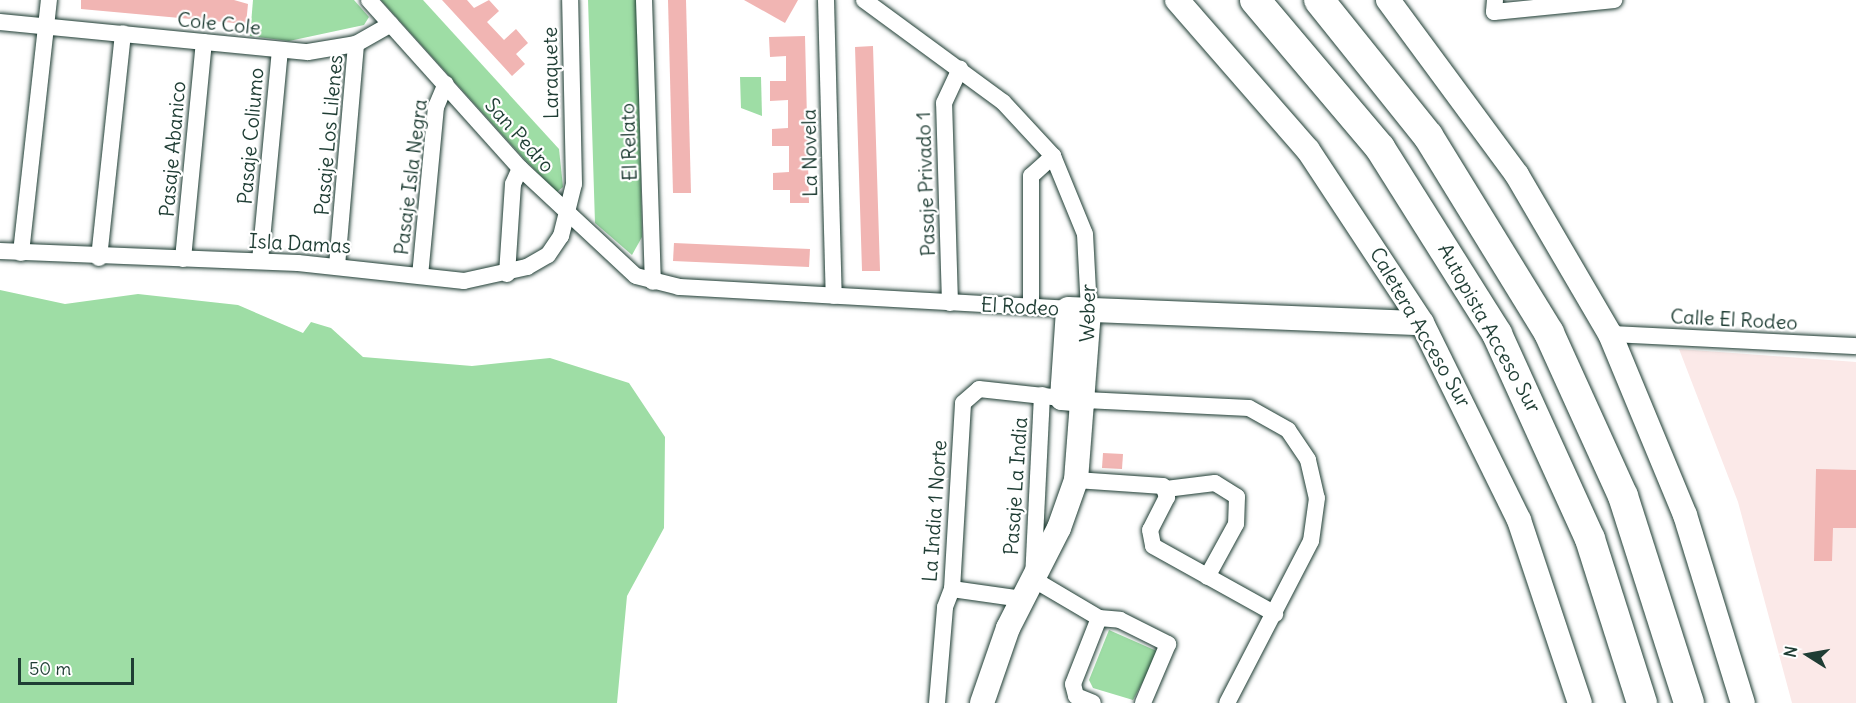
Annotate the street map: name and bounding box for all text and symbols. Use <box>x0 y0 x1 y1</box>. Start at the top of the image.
street label: Cole Cole <box>176 7 262 39</box>
street label: Laraquete <box>537 27 563 119</box>
street label: Pasaje Los Lilenes <box>309 54 347 216</box>
street label: Pasaje Coliumo <box>232 67 268 205</box>
street label: Pasaje Abanico <box>154 80 190 218</box>
street label: San Pedro <box>480 93 560 177</box>
street label: Pasaje Isla Negra <box>389 98 431 256</box>
street label: El Relato <box>615 103 641 181</box>
street label: La Novela <box>796 109 822 197</box>
street label: Pasaje Privado 1 <box>910 111 940 257</box>
street label: Isla Damas <box>248 228 352 258</box>
street label: Autopista Acceso Sur <box>1433 239 1547 417</box>
street label: Caletera Acceso Sur <box>1365 243 1477 411</box>
street label: Weber <box>1074 284 1100 342</box>
street label: El Rodeo <box>980 292 1060 320</box>
street label: Calle El Rodeo <box>1670 304 1798 334</box>
street label: Pasaje La India <box>998 416 1032 556</box>
street label: La India 1 Norte <box>917 439 951 583</box>
north arrow <box>1778 625 1838 685</box>
text: N <box>1779 644 1801 659</box>
scale bar <box>21 646 136 684</box>
text: 50 m <box>29 657 71 680</box>

